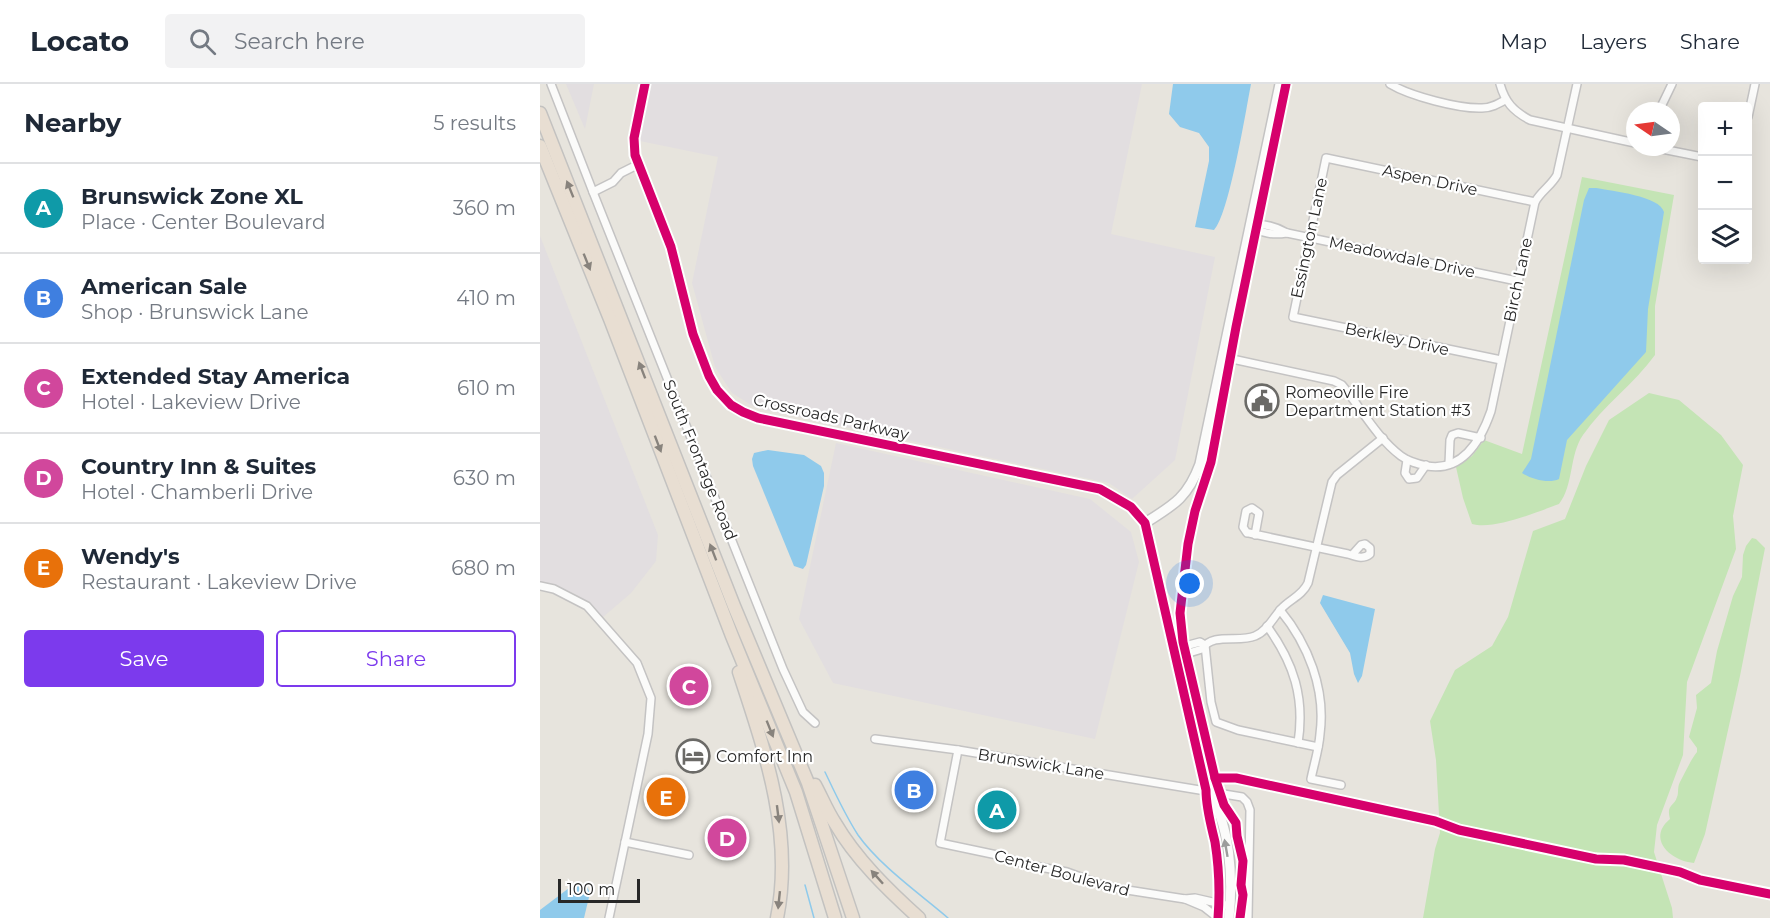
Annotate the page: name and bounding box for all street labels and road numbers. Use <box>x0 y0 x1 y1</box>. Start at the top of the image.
street label: Aspen Drive <box>1381 161 1479 199</box>
street label: Essington Lane <box>1287 176 1331 300</box>
street label: Meadowdale Drive <box>1327 232 1477 282</box>
street label: Birch Lane <box>1500 236 1536 324</box>
street label: Berkley Drive <box>1343 319 1451 359</box>
street label: South Frontage Road <box>659 377 741 543</box>
street label: Crossroads Parkway <box>751 390 911 444</box>
street label: Brunswick Lane <box>976 745 1106 783</box>
street label: Center Boulevard <box>992 846 1132 900</box>

